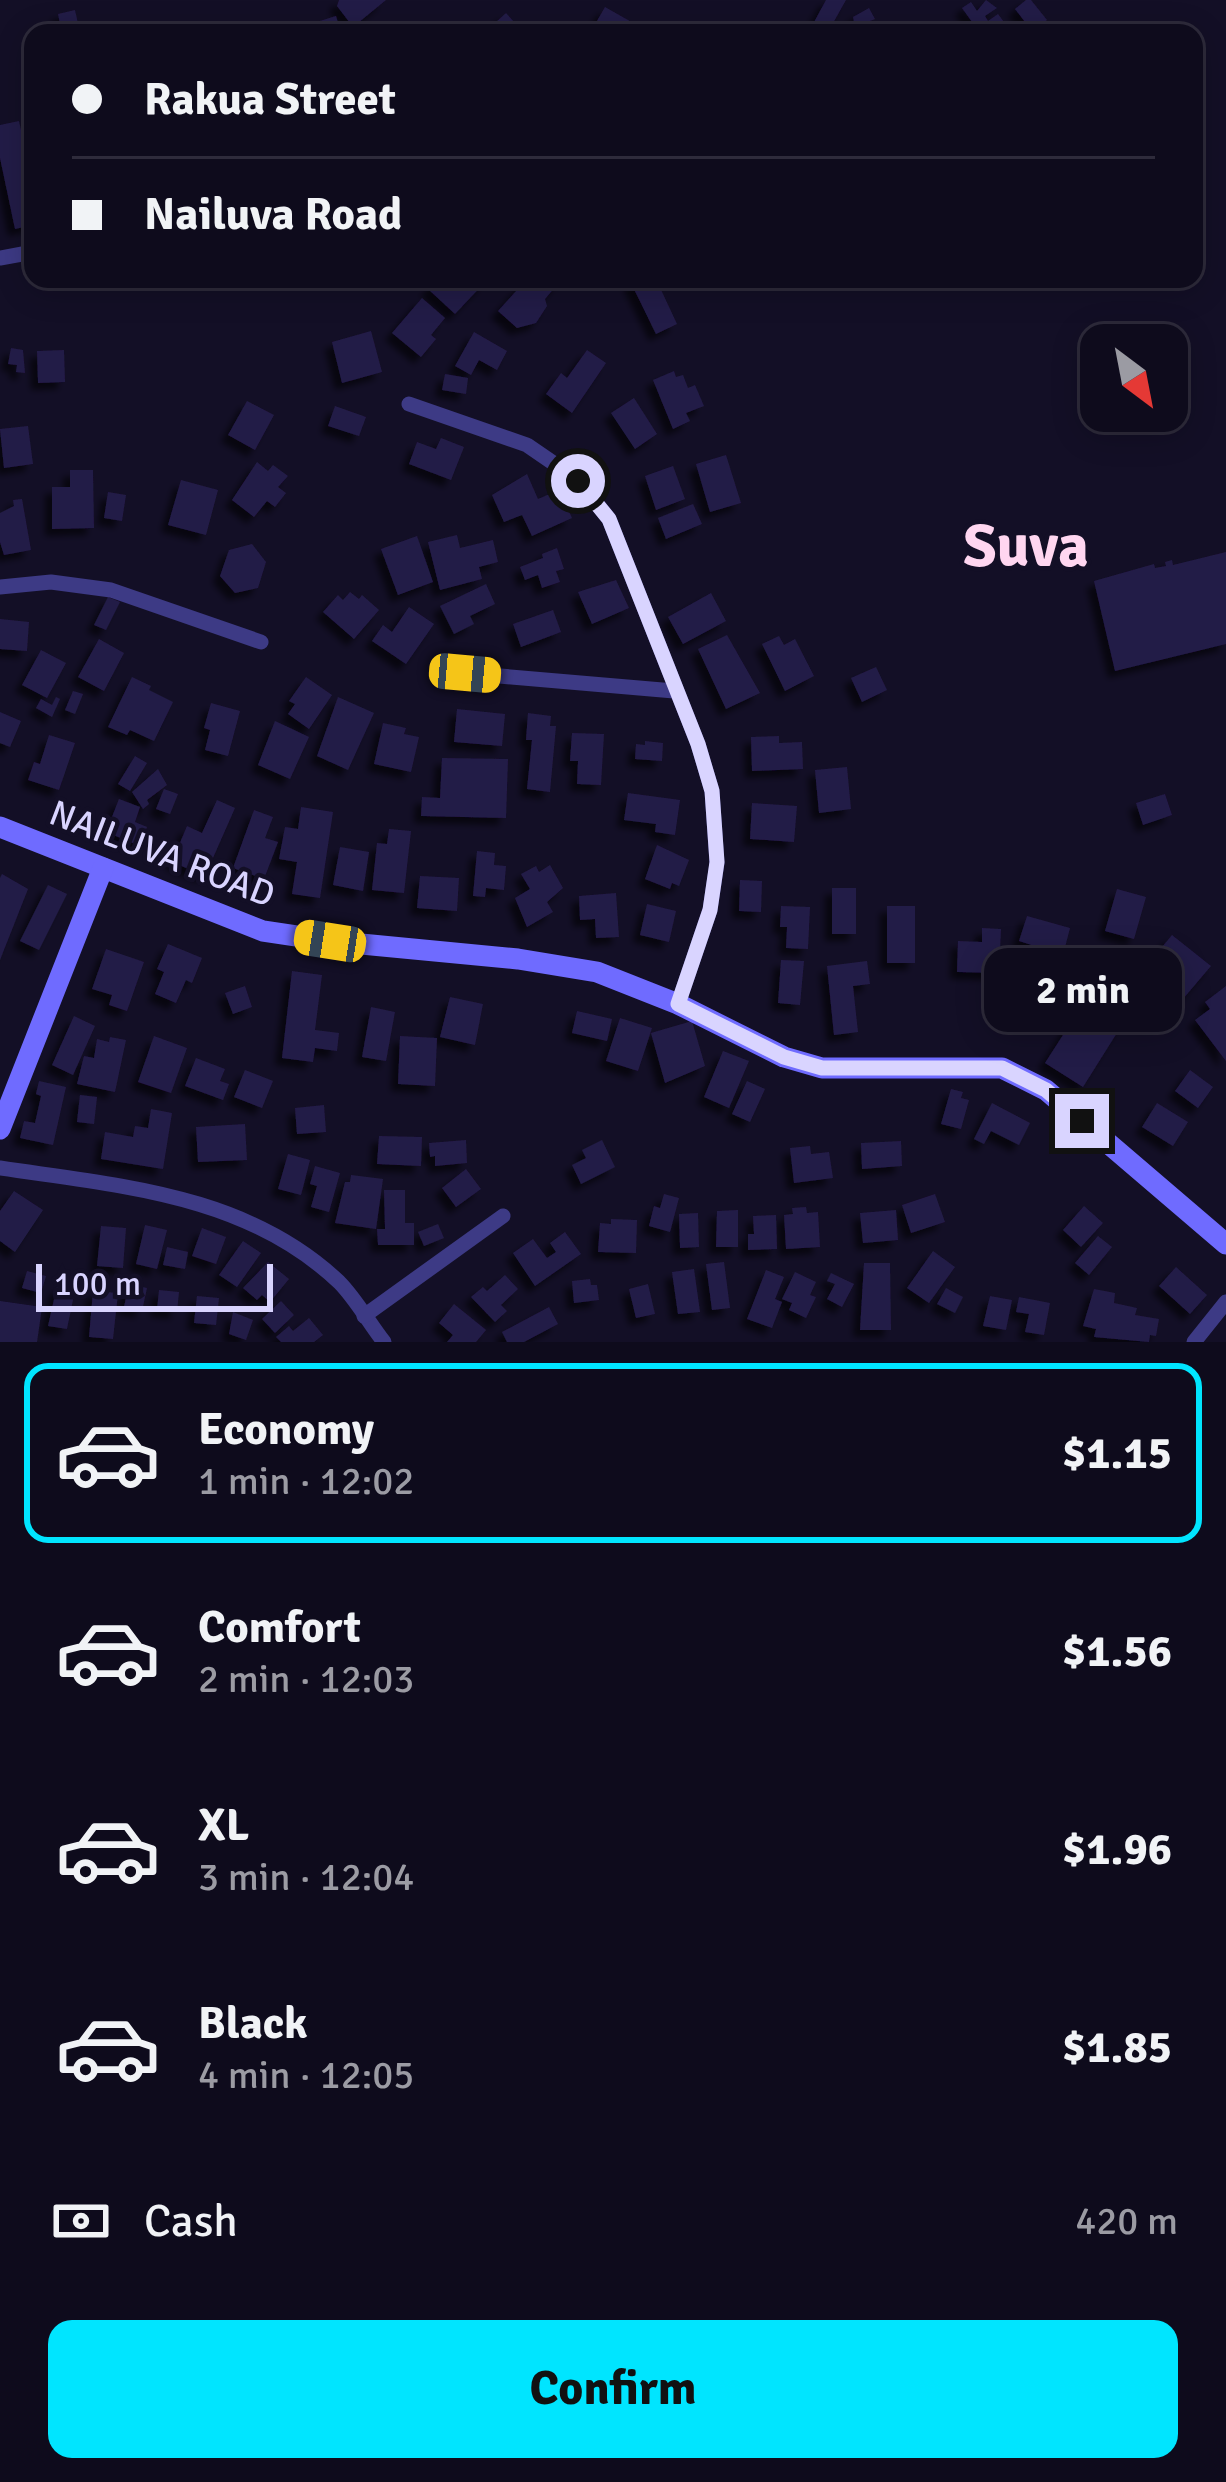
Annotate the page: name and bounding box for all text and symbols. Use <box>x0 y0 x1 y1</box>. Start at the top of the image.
text: Rakua Street <box>144 72 396 127</box>
text: Nailuva Road <box>144 187 402 242</box>
north arrow <box>1080 324 1188 432</box>
map controls <box>1080 324 1188 432</box>
route start <box>551 454 605 508</box>
district label: Suva <box>963 510 1089 584</box>
car <box>428 652 502 694</box>
street label: NAILUVA ROAD <box>43 790 281 918</box>
car <box>292 918 368 964</box>
callout: 2 min <box>983 947 1181 1031</box>
text: 2 min <box>1036 966 1130 1014</box>
route end <box>1055 1094 1109 1148</box>
scale bar <box>36 1258 273 1311</box>
text: 100 m <box>54 1264 141 1305</box>
icon: car <box>54 1399 162 1507</box>
text: Economy <box>198 1402 374 1457</box>
text: $1.15 <box>1062 1426 1172 1481</box>
text: 1 min · 12:02 <box>198 1457 414 1505</box>
icon: car <box>54 1597 162 1705</box>
text: Comfort <box>198 1600 361 1655</box>
text: $1.56 <box>1062 1624 1172 1679</box>
text: 2 min · 12:03 <box>198 1655 414 1703</box>
icon: car <box>54 1795 162 1903</box>
text: XL <box>198 1798 249 1853</box>
text: $1.96 <box>1062 1822 1172 1877</box>
text: 3 min · 12:04 <box>198 1853 414 1901</box>
icon: car <box>54 1993 162 2101</box>
text: Black <box>198 1996 308 2051</box>
text: $1.85 <box>1062 2020 1172 2075</box>
text: 4 min · 12:05 <box>198 2051 414 2099</box>
icon: cash <box>48 2188 114 2254</box>
text: Cash <box>144 2194 238 2249</box>
text: 420 m <box>1075 2197 1178 2245</box>
button: Confirm <box>48 2320 1178 2458</box>

